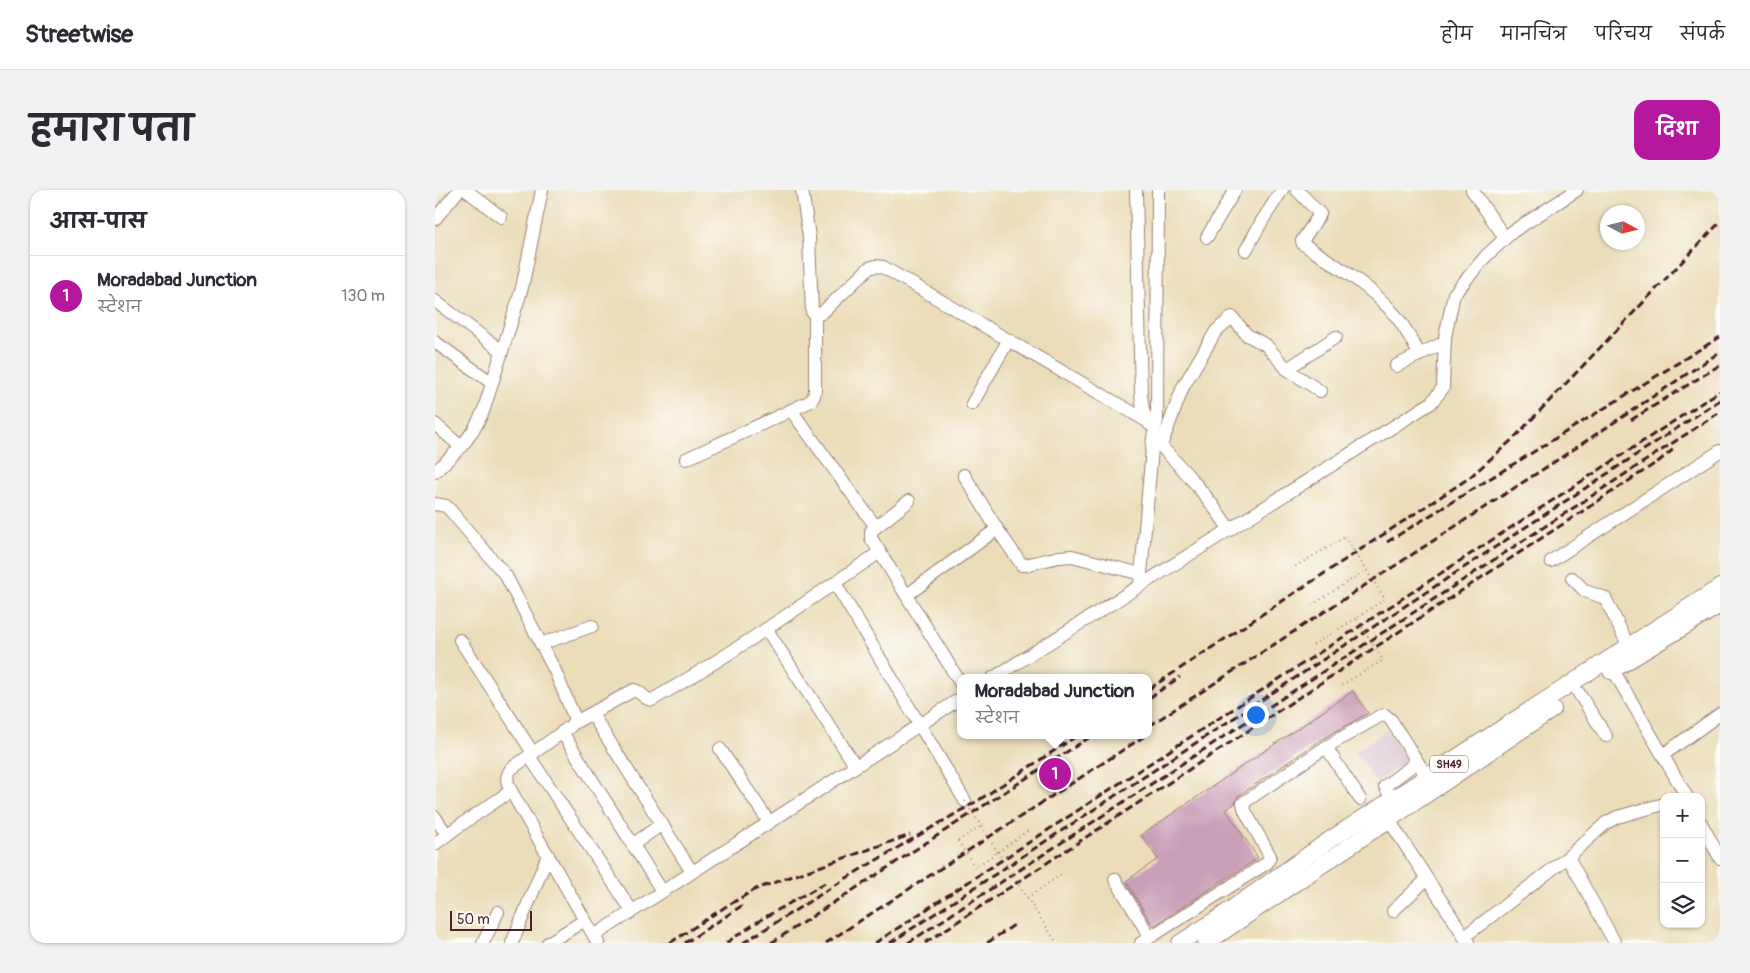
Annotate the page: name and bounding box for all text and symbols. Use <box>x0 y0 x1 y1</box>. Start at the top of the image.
text: Streetwise <box>25 20 133 49</box>
text: होम <box>1441 23 1473 46</box>
text: मानचित्र <box>1501 23 1567 46</box>
text: परिचय <box>1595 23 1652 46</box>
text: संपर्क <box>1680 23 1725 46</box>
button: दिशा <box>1634 100 1720 160</box>
text: हमारा पता <box>30 107 193 151</box>
north arrow <box>1600 205 1645 250</box>
text: आस-पास <box>50 208 146 235</box>
text: Moradabad Junction <box>97 268 257 292</box>
text: 1 <box>63 286 69 306</box>
text: 130 m <box>341 286 385 306</box>
text: स्टेशन <box>97 297 141 317</box>
popup <box>957 674 1152 739</box>
text: Moradabad Junction <box>974 679 1135 703</box>
your location <box>1243 702 1269 728</box>
text: स्टेशन <box>974 708 1019 728</box>
pin: 1 <box>1039 755 1071 793</box>
road number: SH49 <box>1430 756 1468 772</box>
map controls <box>1660 793 1705 928</box>
button: + <box>1660 793 1705 838</box>
button: − <box>1660 838 1705 883</box>
button: layers <box>1660 883 1705 928</box>
scale bar <box>450 908 533 931</box>
text: 50 m <box>457 911 490 928</box>

